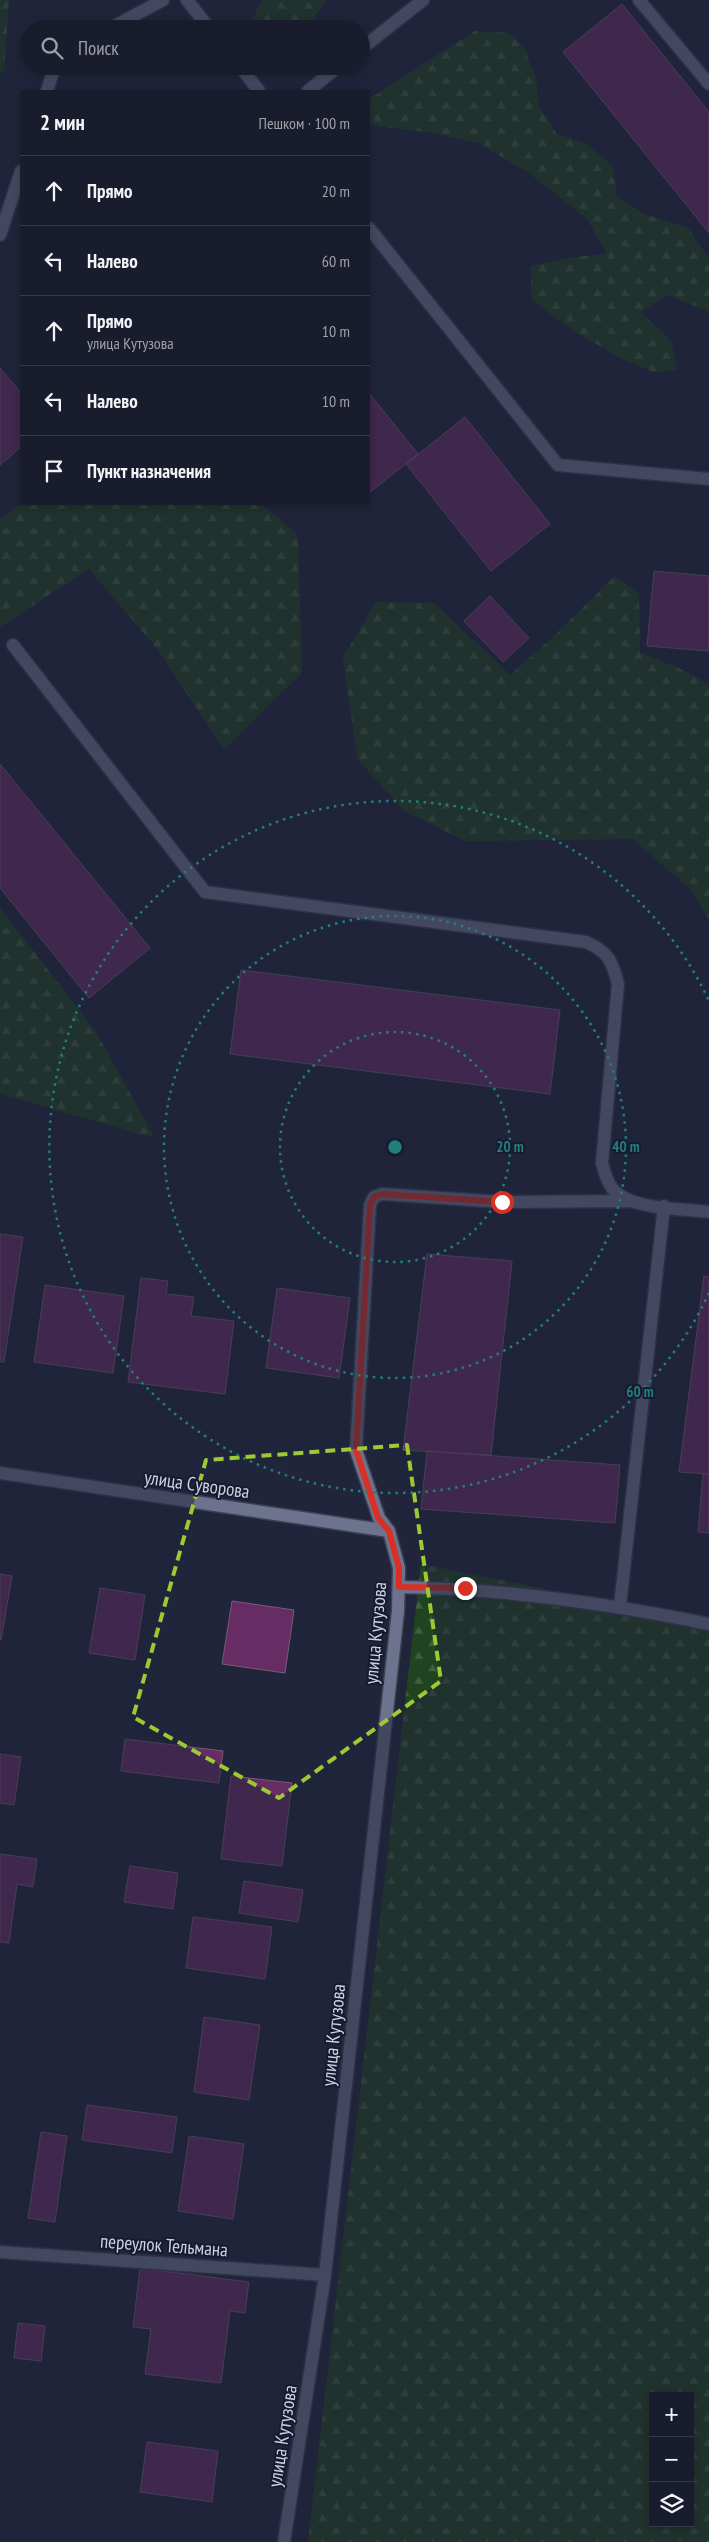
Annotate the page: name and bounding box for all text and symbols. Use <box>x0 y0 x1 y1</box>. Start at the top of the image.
search box <box>20 20 370 75</box>
icon: search <box>38 34 66 62</box>
text: Поиск <box>78 36 119 60</box>
text: 2 мин <box>40 109 85 136</box>
text: Пешком · 100 m <box>259 113 350 133</box>
icon: ahead <box>40 177 68 205</box>
text: Прямо <box>87 179 132 203</box>
text: 20 m <box>322 181 350 201</box>
icon: left <box>40 247 68 275</box>
text: Налево <box>87 249 138 273</box>
text: 60 m <box>322 251 350 271</box>
text: Прямо <box>87 309 132 333</box>
icon: ahead <box>40 317 68 345</box>
text: 10 m <box>322 321 350 341</box>
text: улица Кутузова <box>87 333 174 353</box>
icon: left <box>40 387 68 415</box>
text: Налево <box>87 389 138 413</box>
text: 10 m <box>322 391 350 411</box>
icon: arrive <box>40 457 68 485</box>
text: Пункт назначения <box>87 459 211 483</box>
text: 20 m <box>496 1137 524 1156</box>
text: 40 m <box>612 1137 640 1156</box>
centre of rings <box>386 1138 404 1156</box>
route start <box>491 1191 514 1214</box>
text: 60 m <box>626 1382 654 1401</box>
street label: улица Суворова <box>143 1465 251 1503</box>
route end <box>454 1577 477 1600</box>
street label: улица Кутузова <box>359 1581 391 1685</box>
street label: улица Кутузова <box>316 1983 350 2087</box>
street label: переулок Тельмана <box>99 2229 229 2261</box>
street label: улица Кутузова <box>262 2383 302 2489</box>
map controls <box>649 2392 694 2527</box>
button: + <box>649 2392 694 2437</box>
button: − <box>649 2437 694 2482</box>
button: layers <box>649 2482 694 2527</box>

